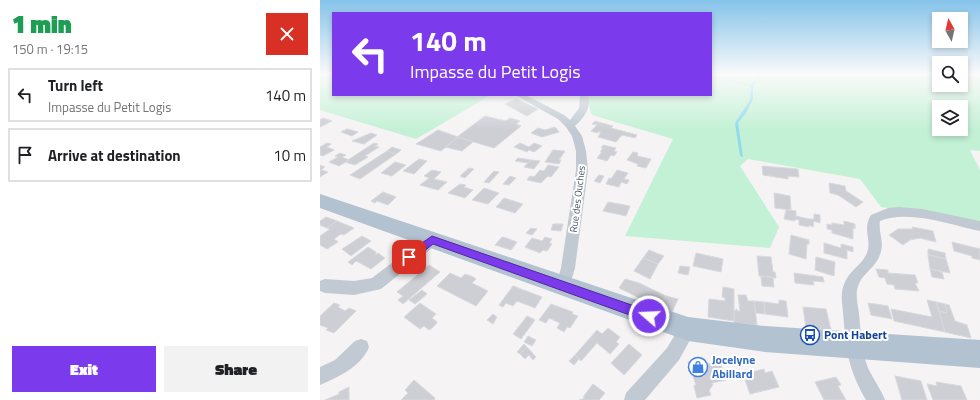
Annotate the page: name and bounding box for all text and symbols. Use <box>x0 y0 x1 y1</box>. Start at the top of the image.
text: 1 min <box>12 6 72 42</box>
north arrow <box>932 12 968 48</box>
map controls <box>932 12 968 136</box>
button: close <box>266 13 308 55</box>
text: 140 m <box>410 19 487 62</box>
icon: left <box>344 28 396 80</box>
text: 150 m · 19:15 <box>12 39 88 59</box>
button: search <box>932 56 968 92</box>
text: Impasse du Petit Logis <box>410 58 581 85</box>
text: Turn left <box>48 74 103 97</box>
icon: left <box>14 84 36 106</box>
text: 140 m <box>265 84 306 107</box>
text: Impasse du Petit Logis <box>48 97 171 117</box>
button: layers <box>932 100 968 136</box>
icon: arrive <box>14 144 36 166</box>
text: Arrive at destination <box>48 144 181 167</box>
text: 10 m <box>273 144 306 167</box>
street label: Rue des Ouches <box>566 164 589 233</box>
pin <box>392 240 426 274</box>
icon: arrive <box>398 246 420 268</box>
position arrow <box>628 295 670 337</box>
bus stop icon: Pont Habert <box>799 324 821 346</box>
place label: Pont Habert <box>824 325 887 344</box>
button: Exit <box>12 346 156 392</box>
button: Share <box>164 346 308 392</box>
place label: Jocelyne Abillard <box>712 350 755 383</box>
shop icon: Jocelyne Abillard <box>687 356 709 378</box>

